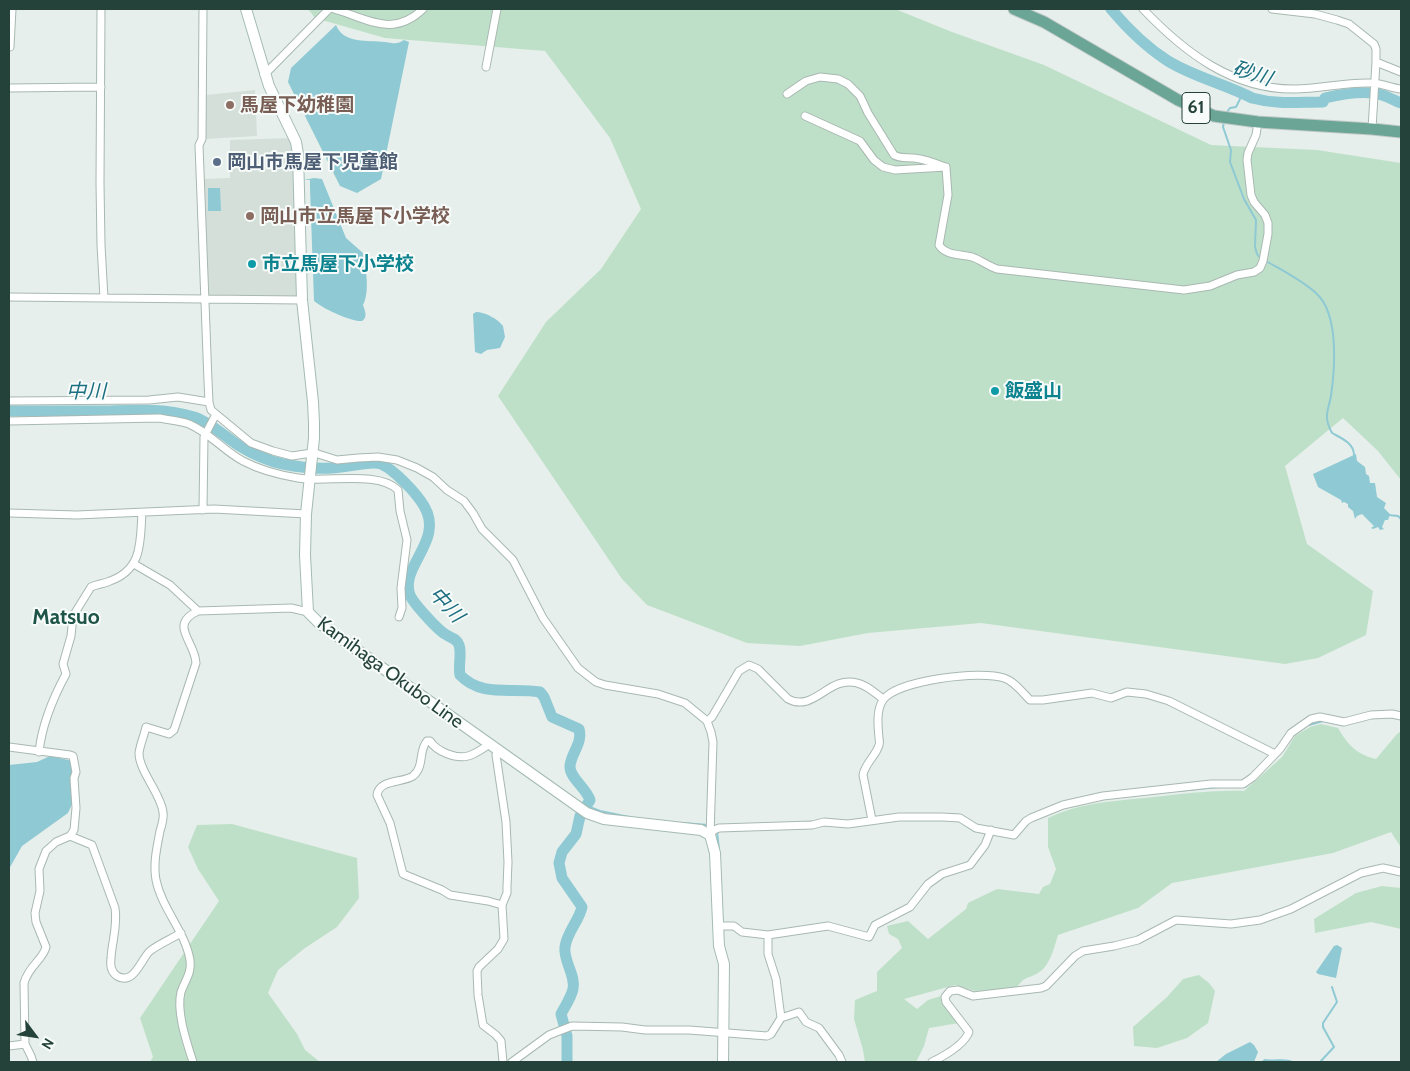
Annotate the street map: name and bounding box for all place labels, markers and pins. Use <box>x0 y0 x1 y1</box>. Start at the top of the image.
place label: 馬屋下幼稚園 <box>240 94 354 116</box>
marker: 馬屋下幼稚園 <box>224 99 236 111</box>
place label: 岡山市馬屋下児童館 <box>227 151 398 173</box>
marker: 岡山市馬屋下児童館 <box>211 156 223 168</box>
place label: 岡山市立馬屋下小学校 <box>260 205 450 227</box>
marker: 岡山市立馬屋下小学校 <box>244 210 256 222</box>
place label: 市立馬屋下小学校 <box>262 253 414 275</box>
marker: 市立馬屋下小学校 <box>246 258 258 270</box>
place label: 飯盛山 <box>1005 380 1062 402</box>
marker: 飯盛山 <box>989 385 1001 397</box>

